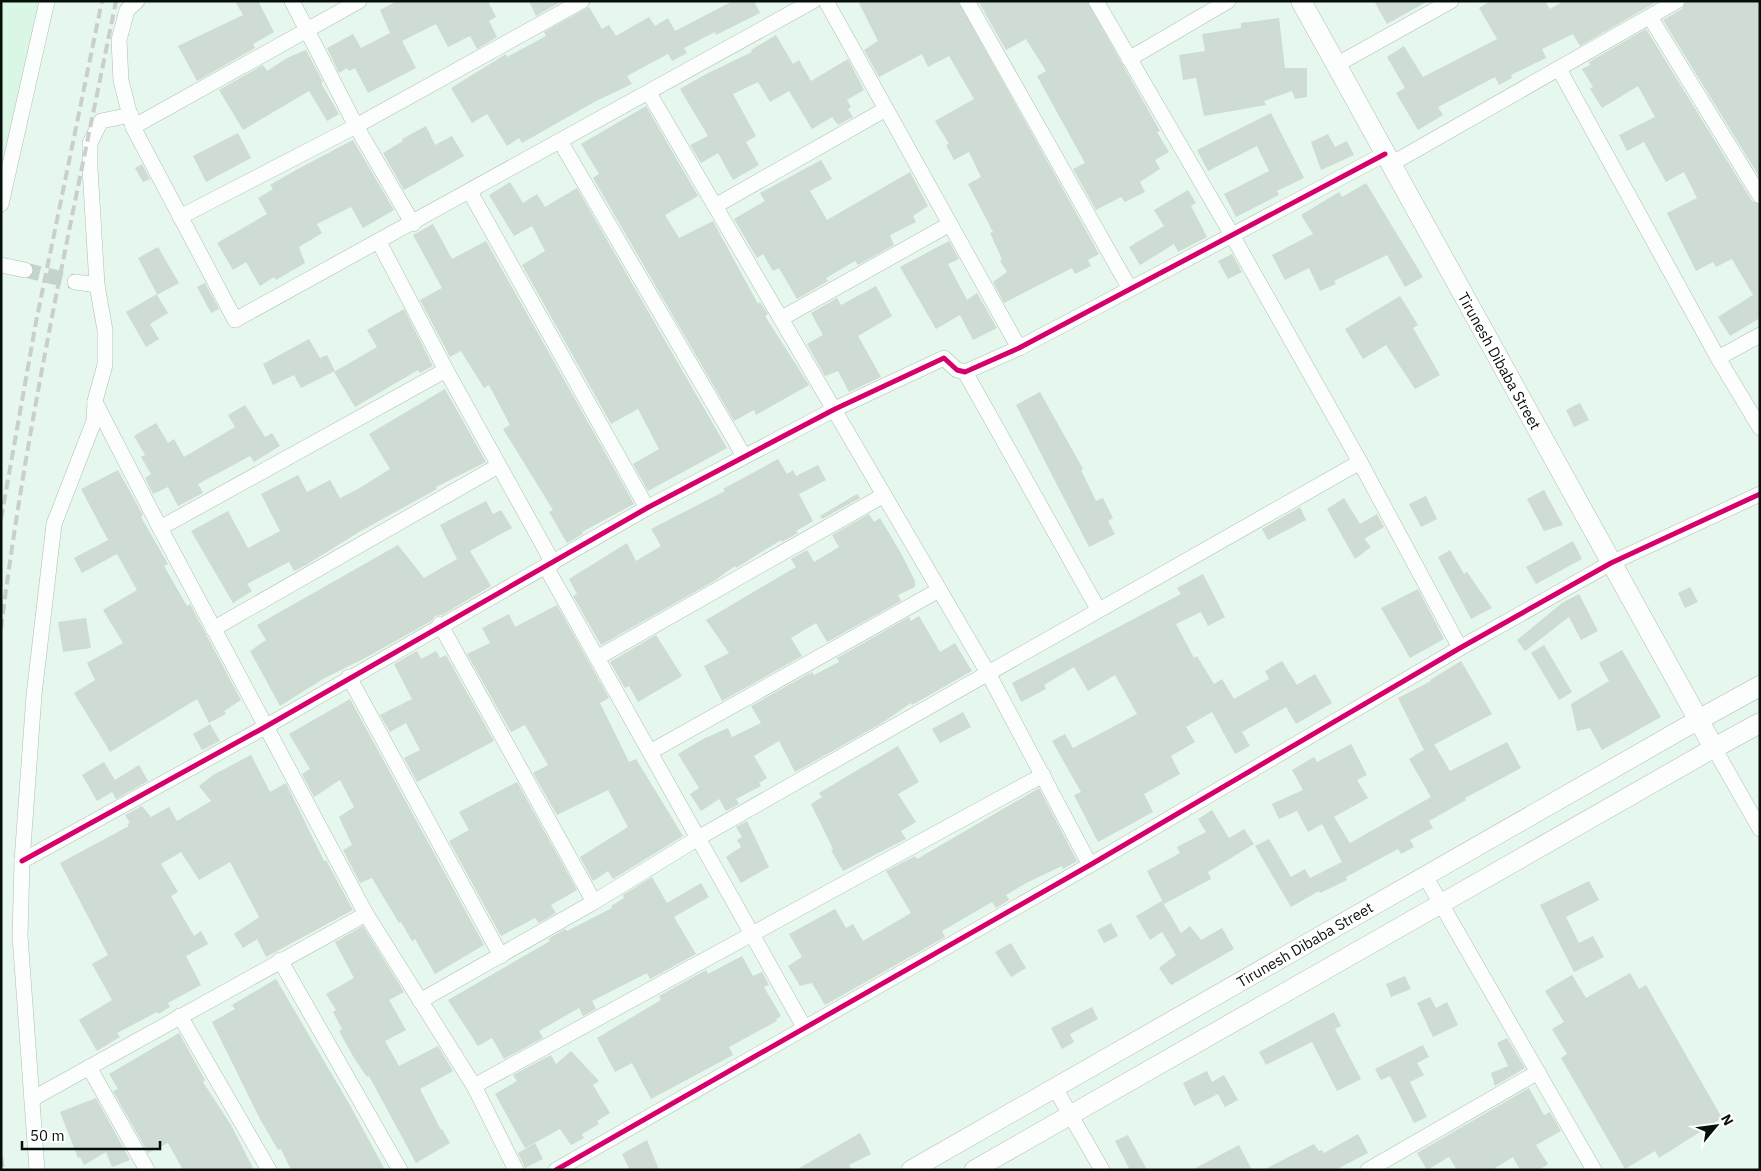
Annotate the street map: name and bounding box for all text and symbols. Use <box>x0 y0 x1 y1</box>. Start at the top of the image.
street label: Tirunesh Dibaba Street <box>1454 289 1545 433</box>
street label: Tirunesh Dibaba Street <box>1233 898 1376 991</box>
north arrow <box>1691 1101 1741 1151</box>
text: N <box>1717 1111 1738 1128</box>
scale bar <box>22 1118 160 1150</box>
text: 50 m <box>30 1126 65 1145</box>

